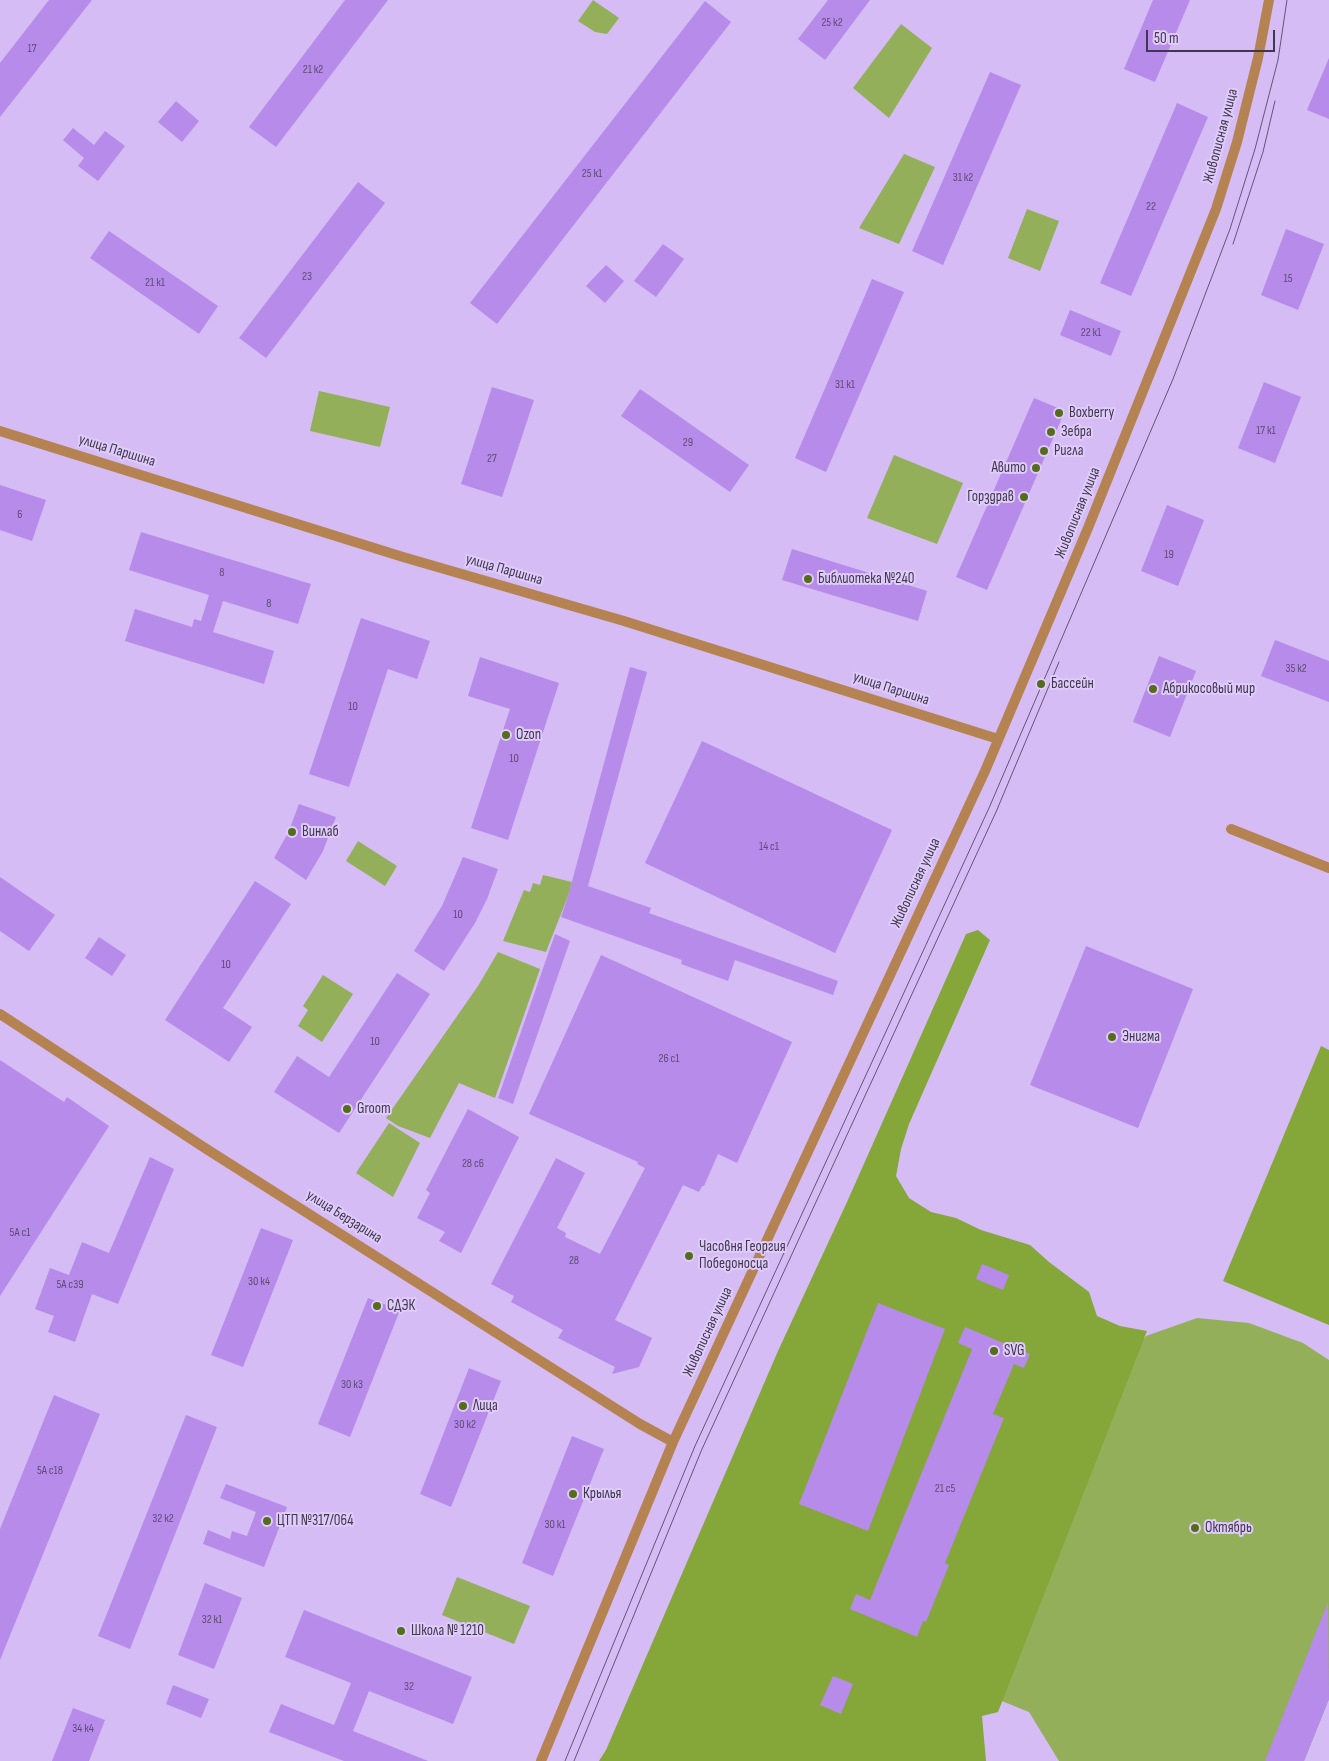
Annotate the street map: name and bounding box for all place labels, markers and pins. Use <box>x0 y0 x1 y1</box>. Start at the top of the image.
place label: Boxberry <box>1069 404 1114 422</box>
marker: Boxberry <box>1053 407 1065 419</box>
place label: Зебра <box>1061 423 1092 441</box>
marker: Зебра <box>1045 426 1057 438</box>
place label: Ригла <box>1054 442 1083 460</box>
marker: Ригла <box>1038 445 1050 457</box>
place label: Авито <box>991 459 1026 477</box>
marker: Авито <box>1030 462 1042 474</box>
place label: Горздрав <box>967 488 1014 506</box>
marker: Горздрав <box>1018 491 1030 503</box>
place label: Библиотека №240 <box>818 570 914 588</box>
marker: Библиотека №240 <box>802 573 814 585</box>
place label: Бассейн <box>1051 675 1094 693</box>
marker: Бассейн <box>1035 678 1047 690</box>
place label: Абрикосовый мир <box>1163 680 1255 698</box>
marker: Абрикосовый мир <box>1147 683 1159 695</box>
place label: Ozon <box>516 726 541 744</box>
marker: Ozon <box>500 729 512 741</box>
place label: Винлаб <box>302 823 339 841</box>
marker: Винлаб <box>286 826 298 838</box>
place label: Энигма <box>1122 1028 1160 1046</box>
marker: Энигма <box>1106 1031 1118 1043</box>
place label: Groom <box>357 1100 391 1118</box>
marker: Groom <box>341 1103 353 1115</box>
place label: Часовня Георгия Победоносца <box>699 1238 786 1273</box>
marker: Часовня Георгия Победоносца <box>683 1250 695 1262</box>
place label: СДЭК <box>387 1297 415 1315</box>
marker: СДЭК <box>371 1300 383 1312</box>
place label: SVG <box>1004 1342 1025 1360</box>
marker: SVG <box>988 1345 1000 1357</box>
place label: Лица <box>473 1397 498 1415</box>
marker: Лица <box>457 1400 469 1412</box>
place label: Крылья <box>583 1485 621 1503</box>
marker: Крылья <box>567 1488 579 1500</box>
place label: ЦТП №317/064 <box>277 1512 354 1530</box>
marker: ЦТП №317/064 <box>261 1515 273 1527</box>
place label: Октябрь <box>1205 1519 1252 1537</box>
marker: Октябрь <box>1189 1522 1201 1534</box>
place label: Школа № 1210 <box>411 1622 484 1640</box>
marker: Школа № 1210 <box>395 1625 407 1637</box>

